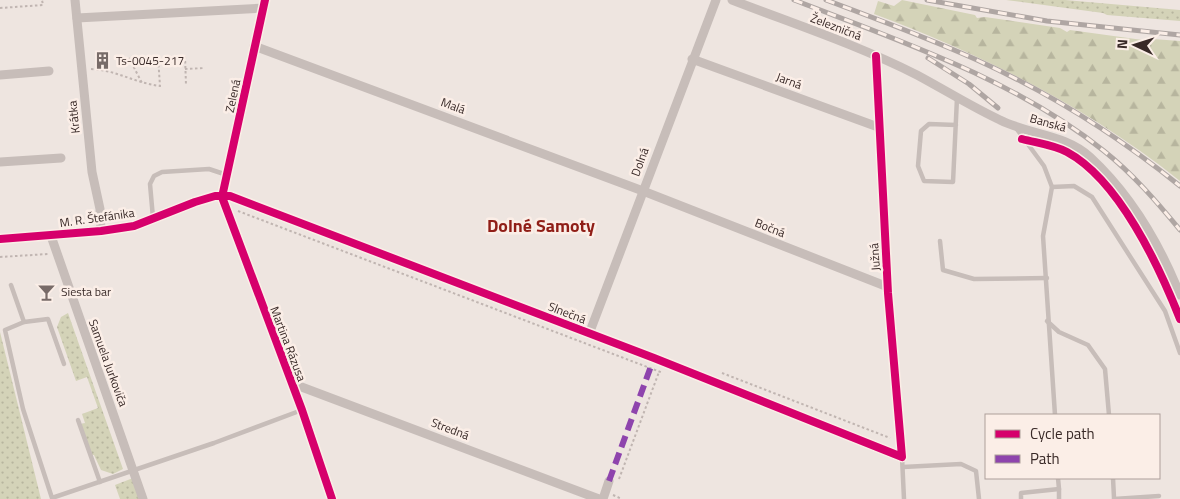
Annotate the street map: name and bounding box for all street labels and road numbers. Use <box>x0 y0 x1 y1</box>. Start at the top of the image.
street label: Železničná <box>808 8 865 45</box>
street label: Jarná <box>774 67 805 94</box>
street label: Zelená <box>220 77 245 114</box>
street label: Malá <box>438 92 468 119</box>
street label: Krátka <box>62 100 85 134</box>
street label: Banská <box>1028 108 1069 137</box>
street label: Dolná <box>626 145 653 179</box>
street label: M. R. Štefánika <box>58 203 136 232</box>
street label: Bočná <box>752 213 788 242</box>
street label: Južná <box>864 243 885 272</box>
street label: Slnečná <box>545 297 589 328</box>
street label: Martina Rázusa <box>265 304 311 384</box>
street label: Samuela Jurkoviča <box>84 316 133 409</box>
street label: Stredná <box>428 413 472 444</box>

